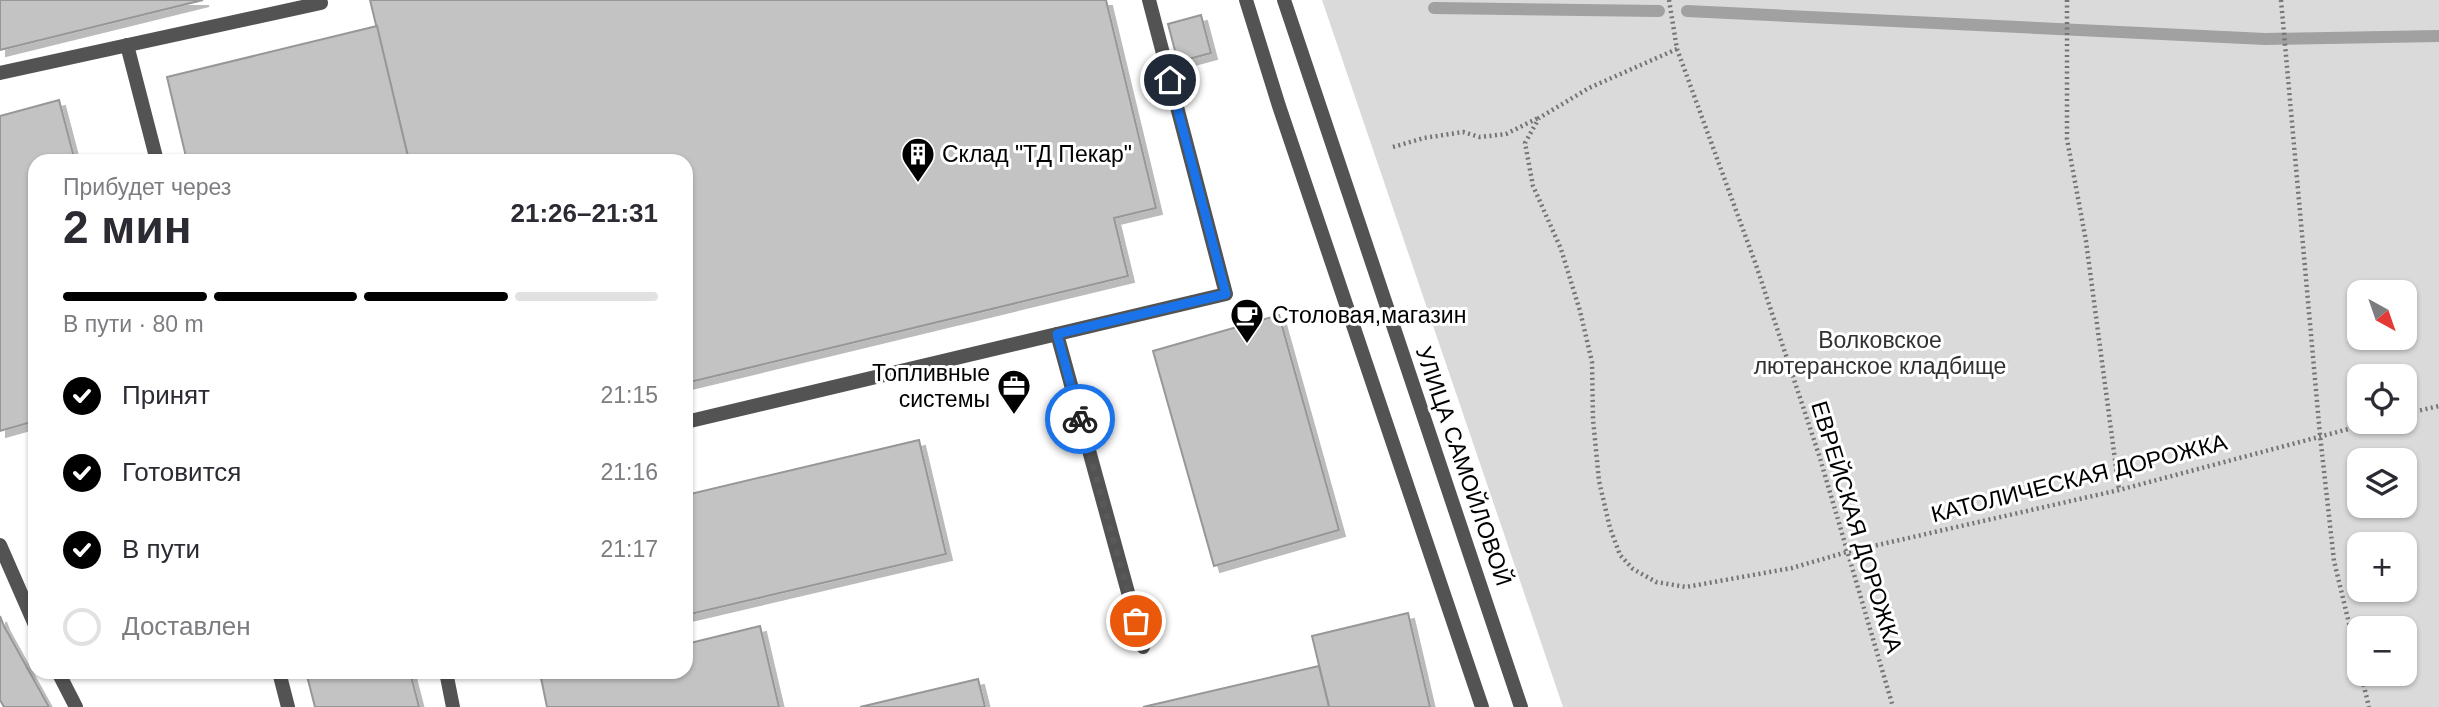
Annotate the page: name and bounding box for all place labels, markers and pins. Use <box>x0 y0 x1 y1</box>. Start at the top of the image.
pin <box>1140 50 1200 110</box>
building icon: Склад "ТД Пекар" <box>899 135 937 184</box>
place label: Склад "ТД Пекар" <box>942 141 1132 167</box>
cafe icon: Столовая,магазин <box>1228 296 1266 345</box>
place label: Столовая,магазин <box>1272 302 1466 328</box>
place label: Топливные системы <box>872 360 990 412</box>
office icon: Топливные системы <box>995 367 1033 416</box>
pin <box>1106 591 1166 651</box>

